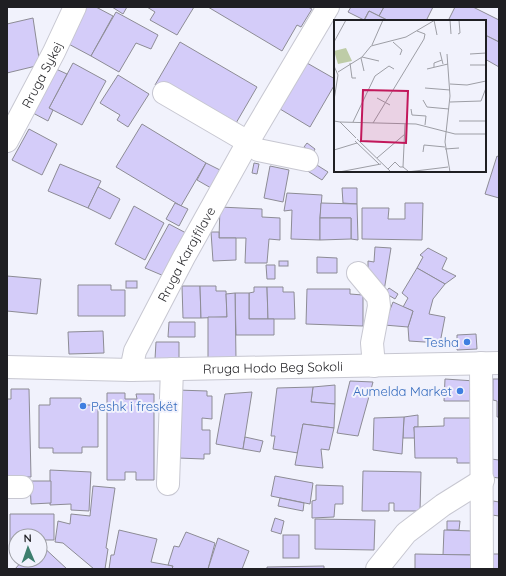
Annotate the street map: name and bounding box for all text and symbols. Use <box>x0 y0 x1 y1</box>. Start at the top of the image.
inset map <box>334 20 486 172</box>
street label: Rruga Sykej <box>18 39 66 111</box>
street label: Rruga Karajfilave <box>154 204 218 304</box>
place label: Tesha <box>424 334 459 350</box>
marker: Tesha <box>462 337 472 347</box>
street label: Rruga Hodo Beg Sokoli <box>203 358 343 377</box>
place label: Aumelda Market <box>353 383 452 399</box>
marker: Aumelda Market <box>455 386 465 396</box>
place label: Peshk i freskët <box>91 398 178 414</box>
marker: Peshk i freskët <box>78 401 88 411</box>
north arrow <box>8 528 48 568</box>
text: N <box>23 531 32 545</box>

